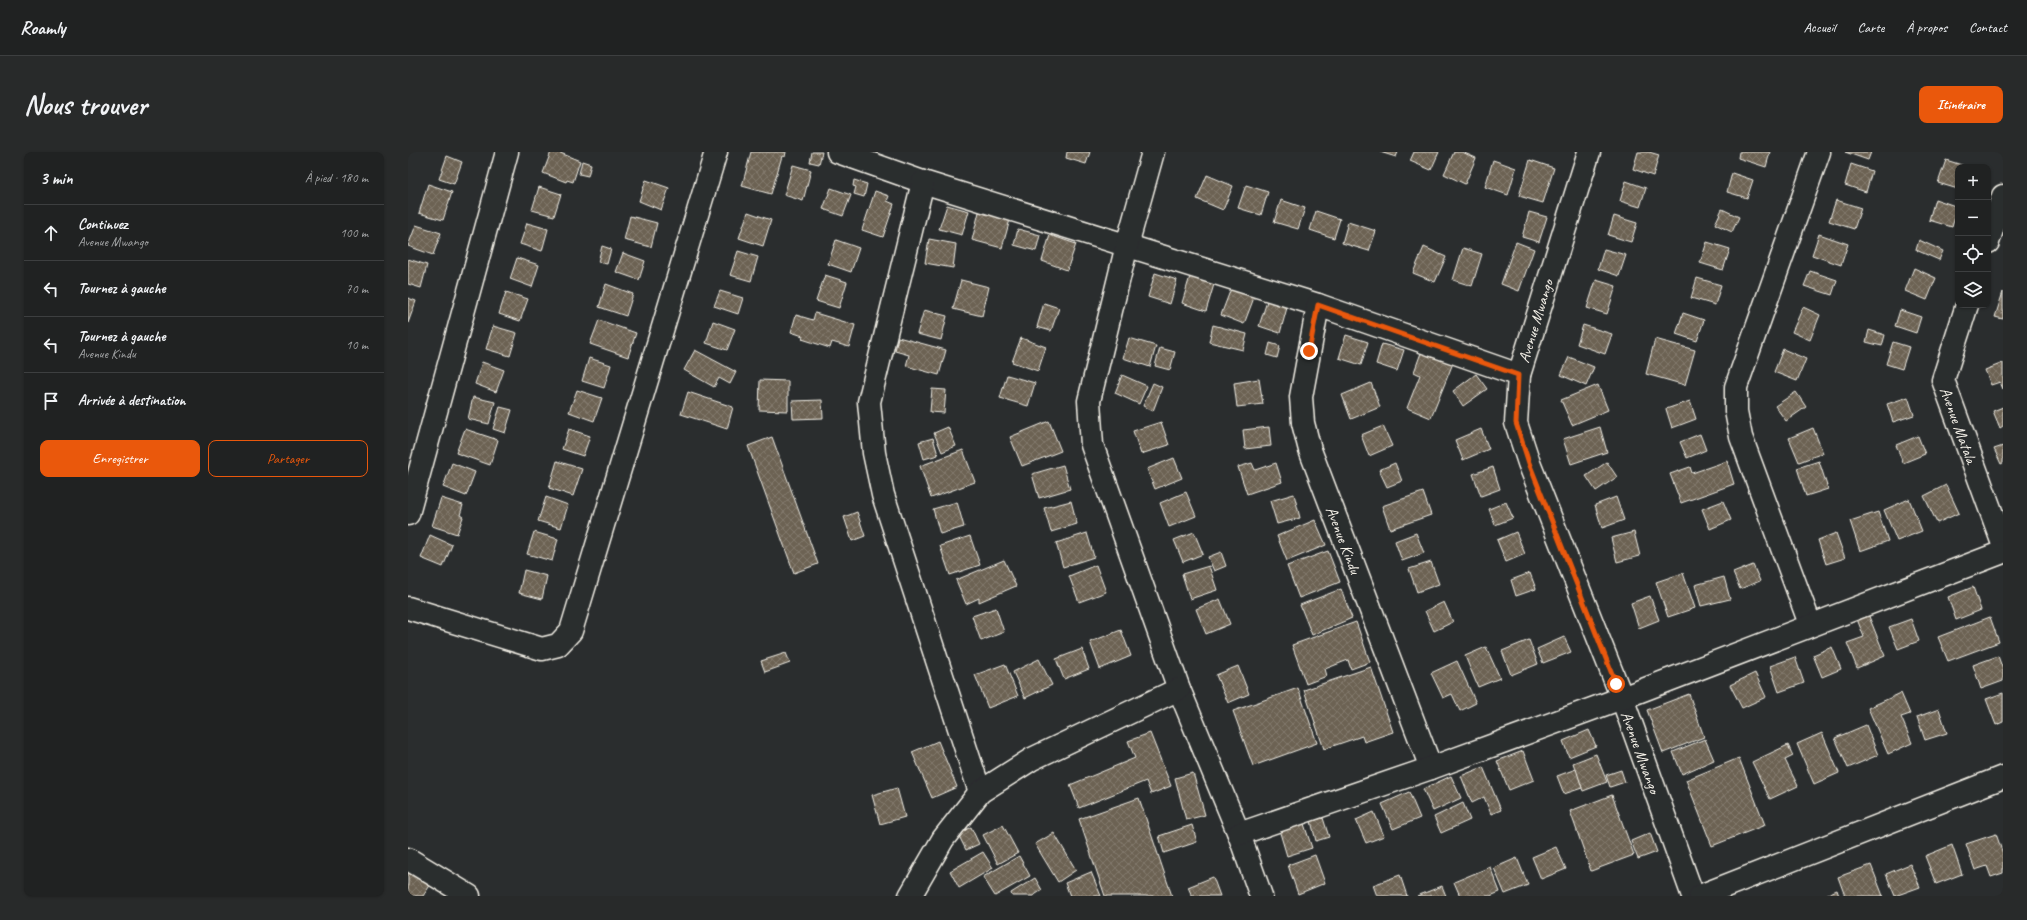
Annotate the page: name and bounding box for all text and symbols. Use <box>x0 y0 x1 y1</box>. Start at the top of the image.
text: Roamly <box>20 16 66 40</box>
text: Accueil <box>1804 19 1835 36</box>
text: Carte <box>1857 19 1884 36</box>
text: À propos <box>1906 19 1947 36</box>
text: Contact <box>1969 19 2007 36</box>
button: Itinéraire <box>1919 86 2003 123</box>
text: Nous trouver <box>24 87 147 122</box>
map controls <box>1955 164 1991 308</box>
button: + <box>1955 164 1991 200</box>
text: 3 min <box>40 168 73 189</box>
text: À pied · 180 m <box>305 170 368 186</box>
button: − <box>1955 200 1991 236</box>
text: Continuez <box>78 215 128 234</box>
icon: ahead <box>40 222 62 244</box>
text: 100 m <box>340 225 368 241</box>
text: Avenue Mwango <box>78 234 148 250</box>
button: locate <box>1955 236 1991 272</box>
button: layers <box>1955 272 1991 308</box>
street label: Avenue Mwango <box>1514 275 1559 365</box>
icon: left <box>40 278 62 300</box>
text: Tournez à gauche <box>78 279 165 298</box>
text: 70 m <box>346 281 368 297</box>
text: Tournez à gauche <box>78 327 165 346</box>
icon: left <box>40 334 62 356</box>
text: 10 m <box>346 337 368 353</box>
route end <box>1300 342 1318 360</box>
text: Avenue Kindu <box>78 346 136 362</box>
street label: Avenue Matala <box>1935 384 1982 468</box>
icon: arrive <box>40 390 62 412</box>
text: Arrivée à destination <box>78 391 186 410</box>
button: Enregistrer <box>40 440 200 477</box>
button: Partager <box>208 440 368 477</box>
street label: Avenue Kindu <box>1321 504 1366 578</box>
route start <box>1607 675 1625 693</box>
street label: Avenue Mwango <box>1616 709 1665 798</box>

